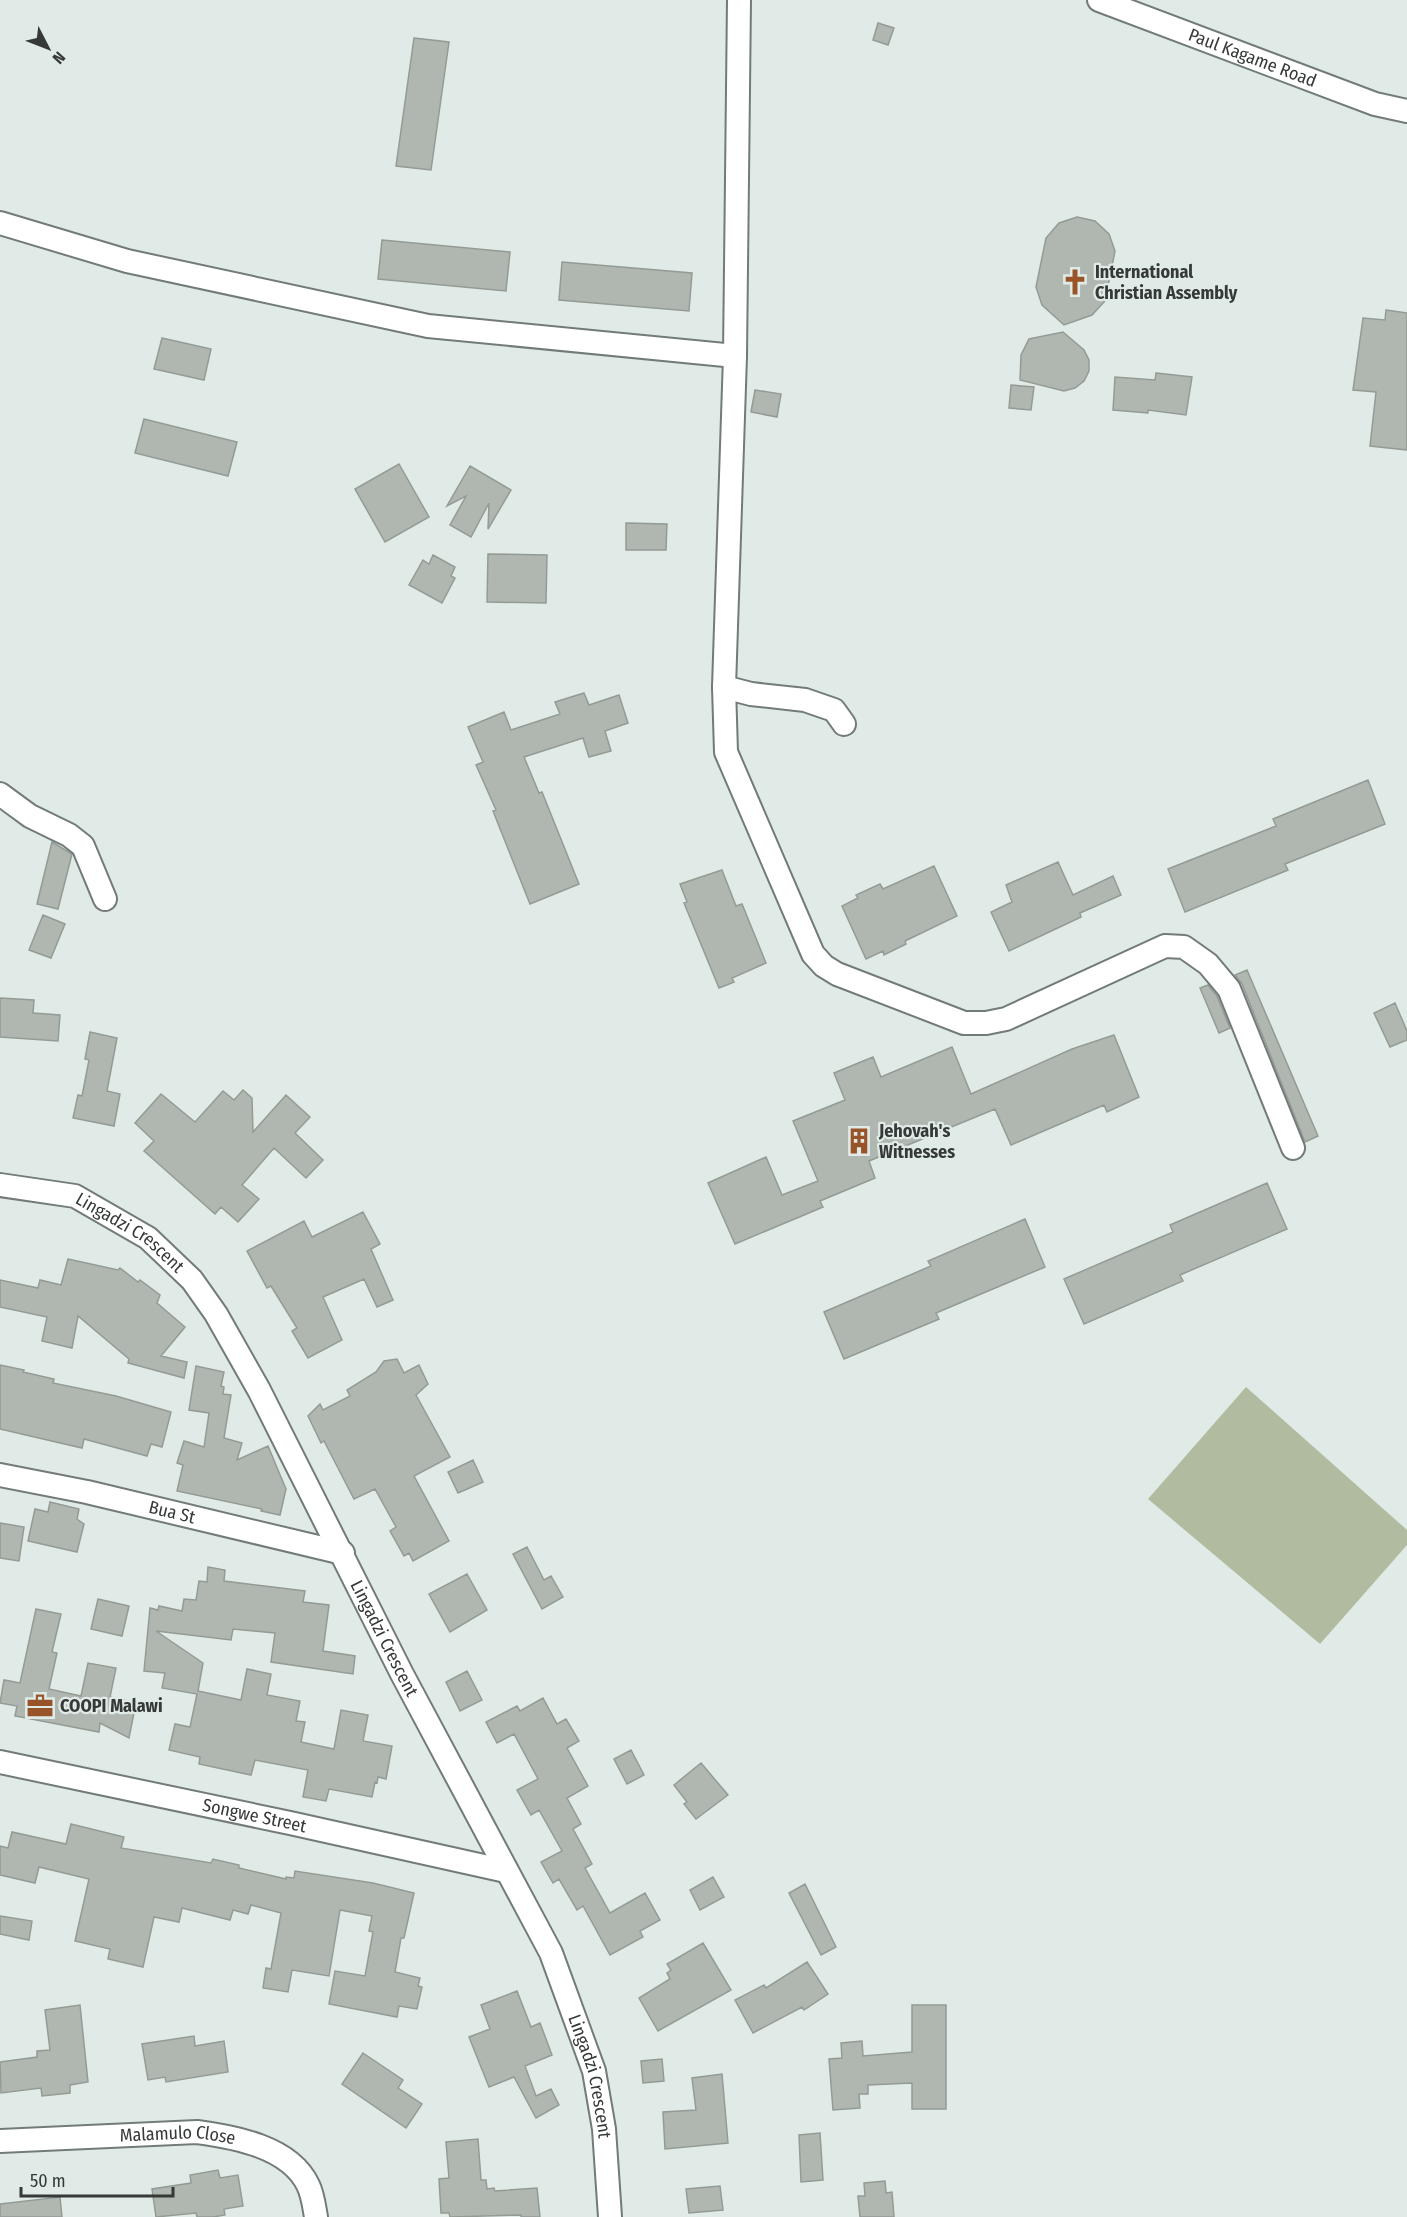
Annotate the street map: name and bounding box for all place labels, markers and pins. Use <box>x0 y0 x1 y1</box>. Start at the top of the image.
place label: International Christian Assembly <box>1095 261 1238 304</box>
church icon: International Christian Assembly <box>1060 267 1090 297</box>
place label: Jehovah's Witnesses <box>878 1120 955 1163</box>
building icon: Jehovah's Witnesses <box>844 1126 874 1156</box>
office icon: COOPI Malawi <box>25 1691 55 1721</box>
place label: COOPI Malawi <box>60 1695 163 1717</box>

